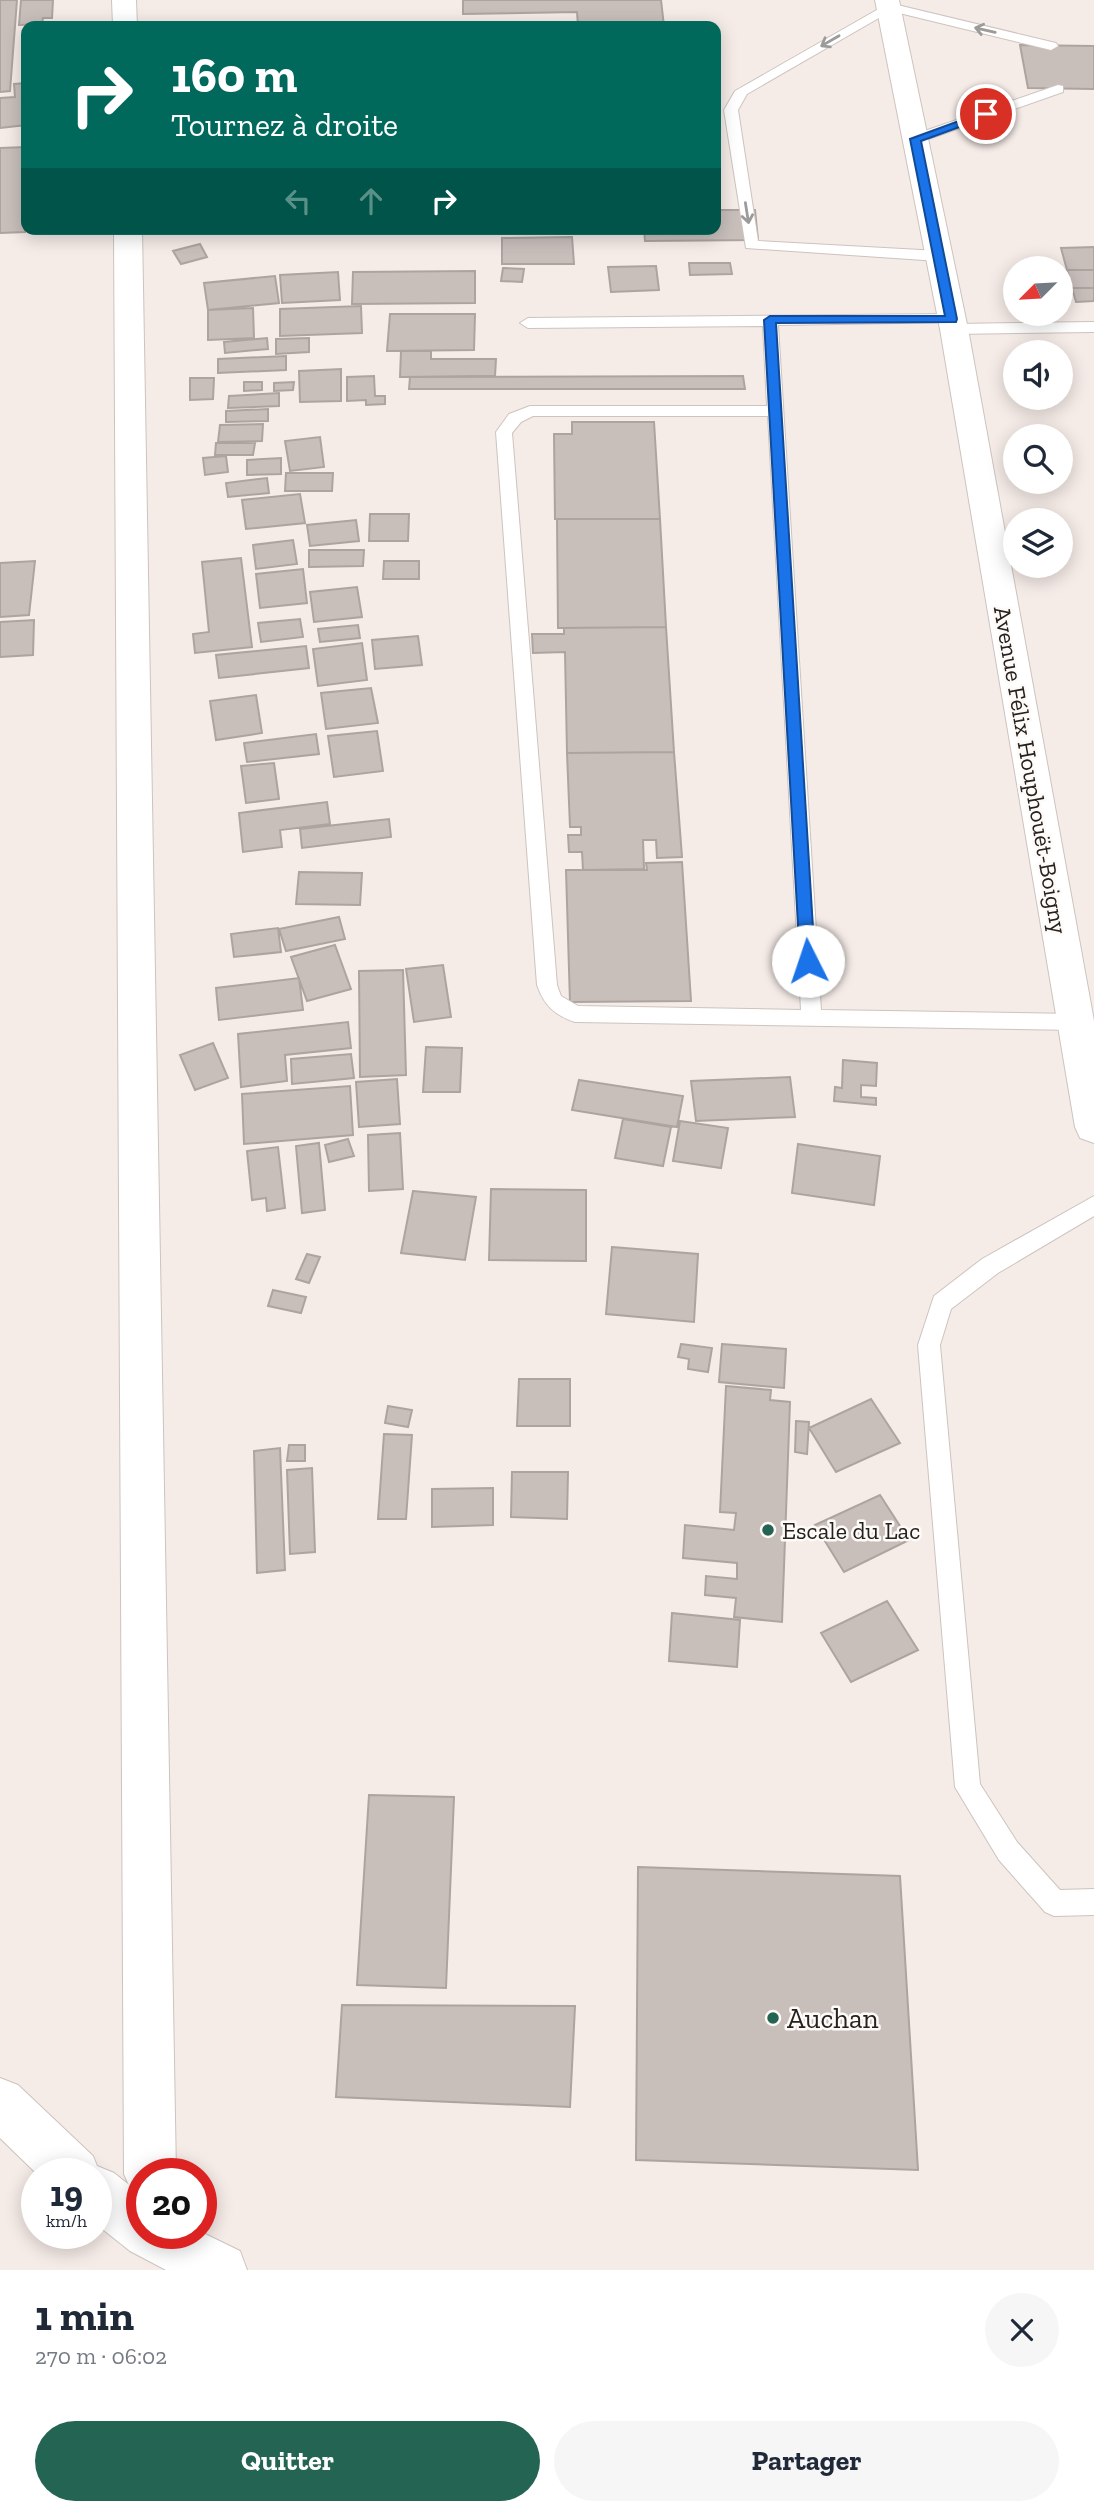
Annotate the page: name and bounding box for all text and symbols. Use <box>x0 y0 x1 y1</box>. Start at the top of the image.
one-way arrow <box>974 23 997 36</box>
one-way arrow <box>820 34 840 48</box>
text: 160 m <box>171 46 297 105</box>
icon: right <box>56 49 147 140</box>
pin <box>956 84 1016 144</box>
icon: arrive <box>967 95 1005 133</box>
text: Tournez à droite <box>171 106 398 144</box>
icon: left <box>279 182 317 220</box>
icon: ahead <box>352 182 390 220</box>
icon: right <box>425 182 463 220</box>
one-way arrow <box>740 201 753 224</box>
north arrow <box>1003 256 1073 326</box>
map controls <box>1003 256 1073 578</box>
button: sound <box>1003 340 1073 410</box>
button: search <box>1003 424 1073 494</box>
button: layers <box>1003 508 1073 578</box>
street label: Avenue Félix Houphouët-Boigny <box>988 604 1074 937</box>
position arrow <box>771 924 845 998</box>
place label: Escale du Lac <box>782 1516 920 1545</box>
marker: Escale du Lac <box>760 1522 776 1538</box>
place label: Auchan <box>787 2002 879 2035</box>
marker: Auchan <box>765 2010 781 2026</box>
speed limit sign: 20 <box>126 2158 217 2249</box>
text: 19 <box>50 2173 83 2215</box>
text: km/h <box>46 2210 87 2232</box>
text: 1 min <box>35 2290 134 2341</box>
button: close <box>985 2293 1059 2367</box>
text: 270 m · 06:02 <box>35 2342 167 2370</box>
button: Quitter <box>35 2421 540 2501</box>
button: Partager <box>554 2421 1059 2501</box>

